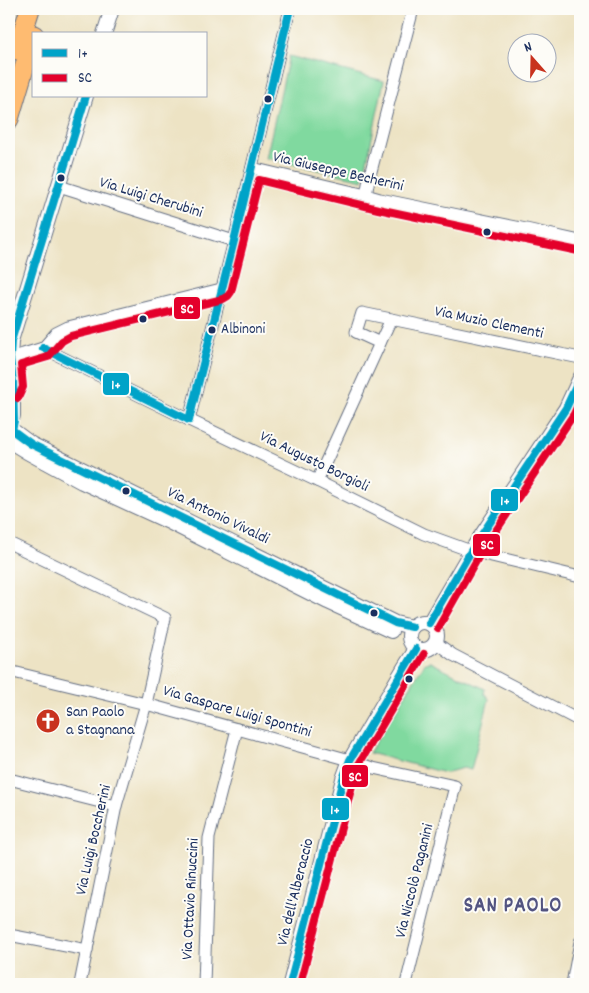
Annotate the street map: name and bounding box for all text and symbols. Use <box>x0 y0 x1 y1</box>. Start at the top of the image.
legend <box>32 32 208 98</box>
north arrow <box>506 32 556 82</box>
text: N <box>522 37 535 58</box>
text: 1+ <box>78 44 88 66</box>
text: SC <box>78 68 92 90</box>
unlabelled marker <box>263 94 273 104</box>
street label: Via Giuseppe Becherini <box>270 146 406 198</box>
street label: Via Luigi Cherubini <box>96 171 206 225</box>
unlabelled marker <box>56 173 66 183</box>
unlabelled marker <box>482 227 492 237</box>
line badge: SC <box>173 296 201 320</box>
text: SC <box>180 300 194 320</box>
street label: Via Muzio Clementi <box>432 300 546 346</box>
unlabelled marker <box>138 314 148 324</box>
place label: Albinoni <box>221 319 266 341</box>
marker: Albinoni <box>207 325 217 335</box>
line badge: 1+ <box>102 372 130 396</box>
text: 1+ <box>111 376 121 396</box>
street label: Via Augusto Borgioli <box>255 426 373 498</box>
street label: Via Antonio Vivaldi <box>163 481 273 551</box>
unlabelled marker <box>121 486 131 496</box>
line badge: 1+ <box>490 488 519 512</box>
text: 1+ <box>500 492 510 512</box>
line badge: SC <box>472 533 501 557</box>
text: SC <box>480 536 494 556</box>
unlabelled marker <box>369 608 379 618</box>
unlabelled marker <box>404 674 414 684</box>
street label: Via Gaspare Luigi Spontini <box>160 680 314 744</box>
place label: San Paolo a Stagnana <box>66 701 135 742</box>
church icon: San Paolo a Stagnana <box>35 708 61 734</box>
line badge: SC <box>341 764 369 788</box>
text: SC <box>348 768 362 788</box>
street label: Via Luigi Boccherini <box>70 782 118 898</box>
line badge: 1+ <box>321 797 350 821</box>
text: 1+ <box>330 801 340 821</box>
street label: Via Niccolò Paganini <box>390 821 440 941</box>
street label: Via dell'Alberaccio <box>272 836 320 948</box>
street label: Via Ottavio Rinuccini <box>176 838 206 960</box>
district label: SAN PAOLO <box>464 892 562 922</box>

